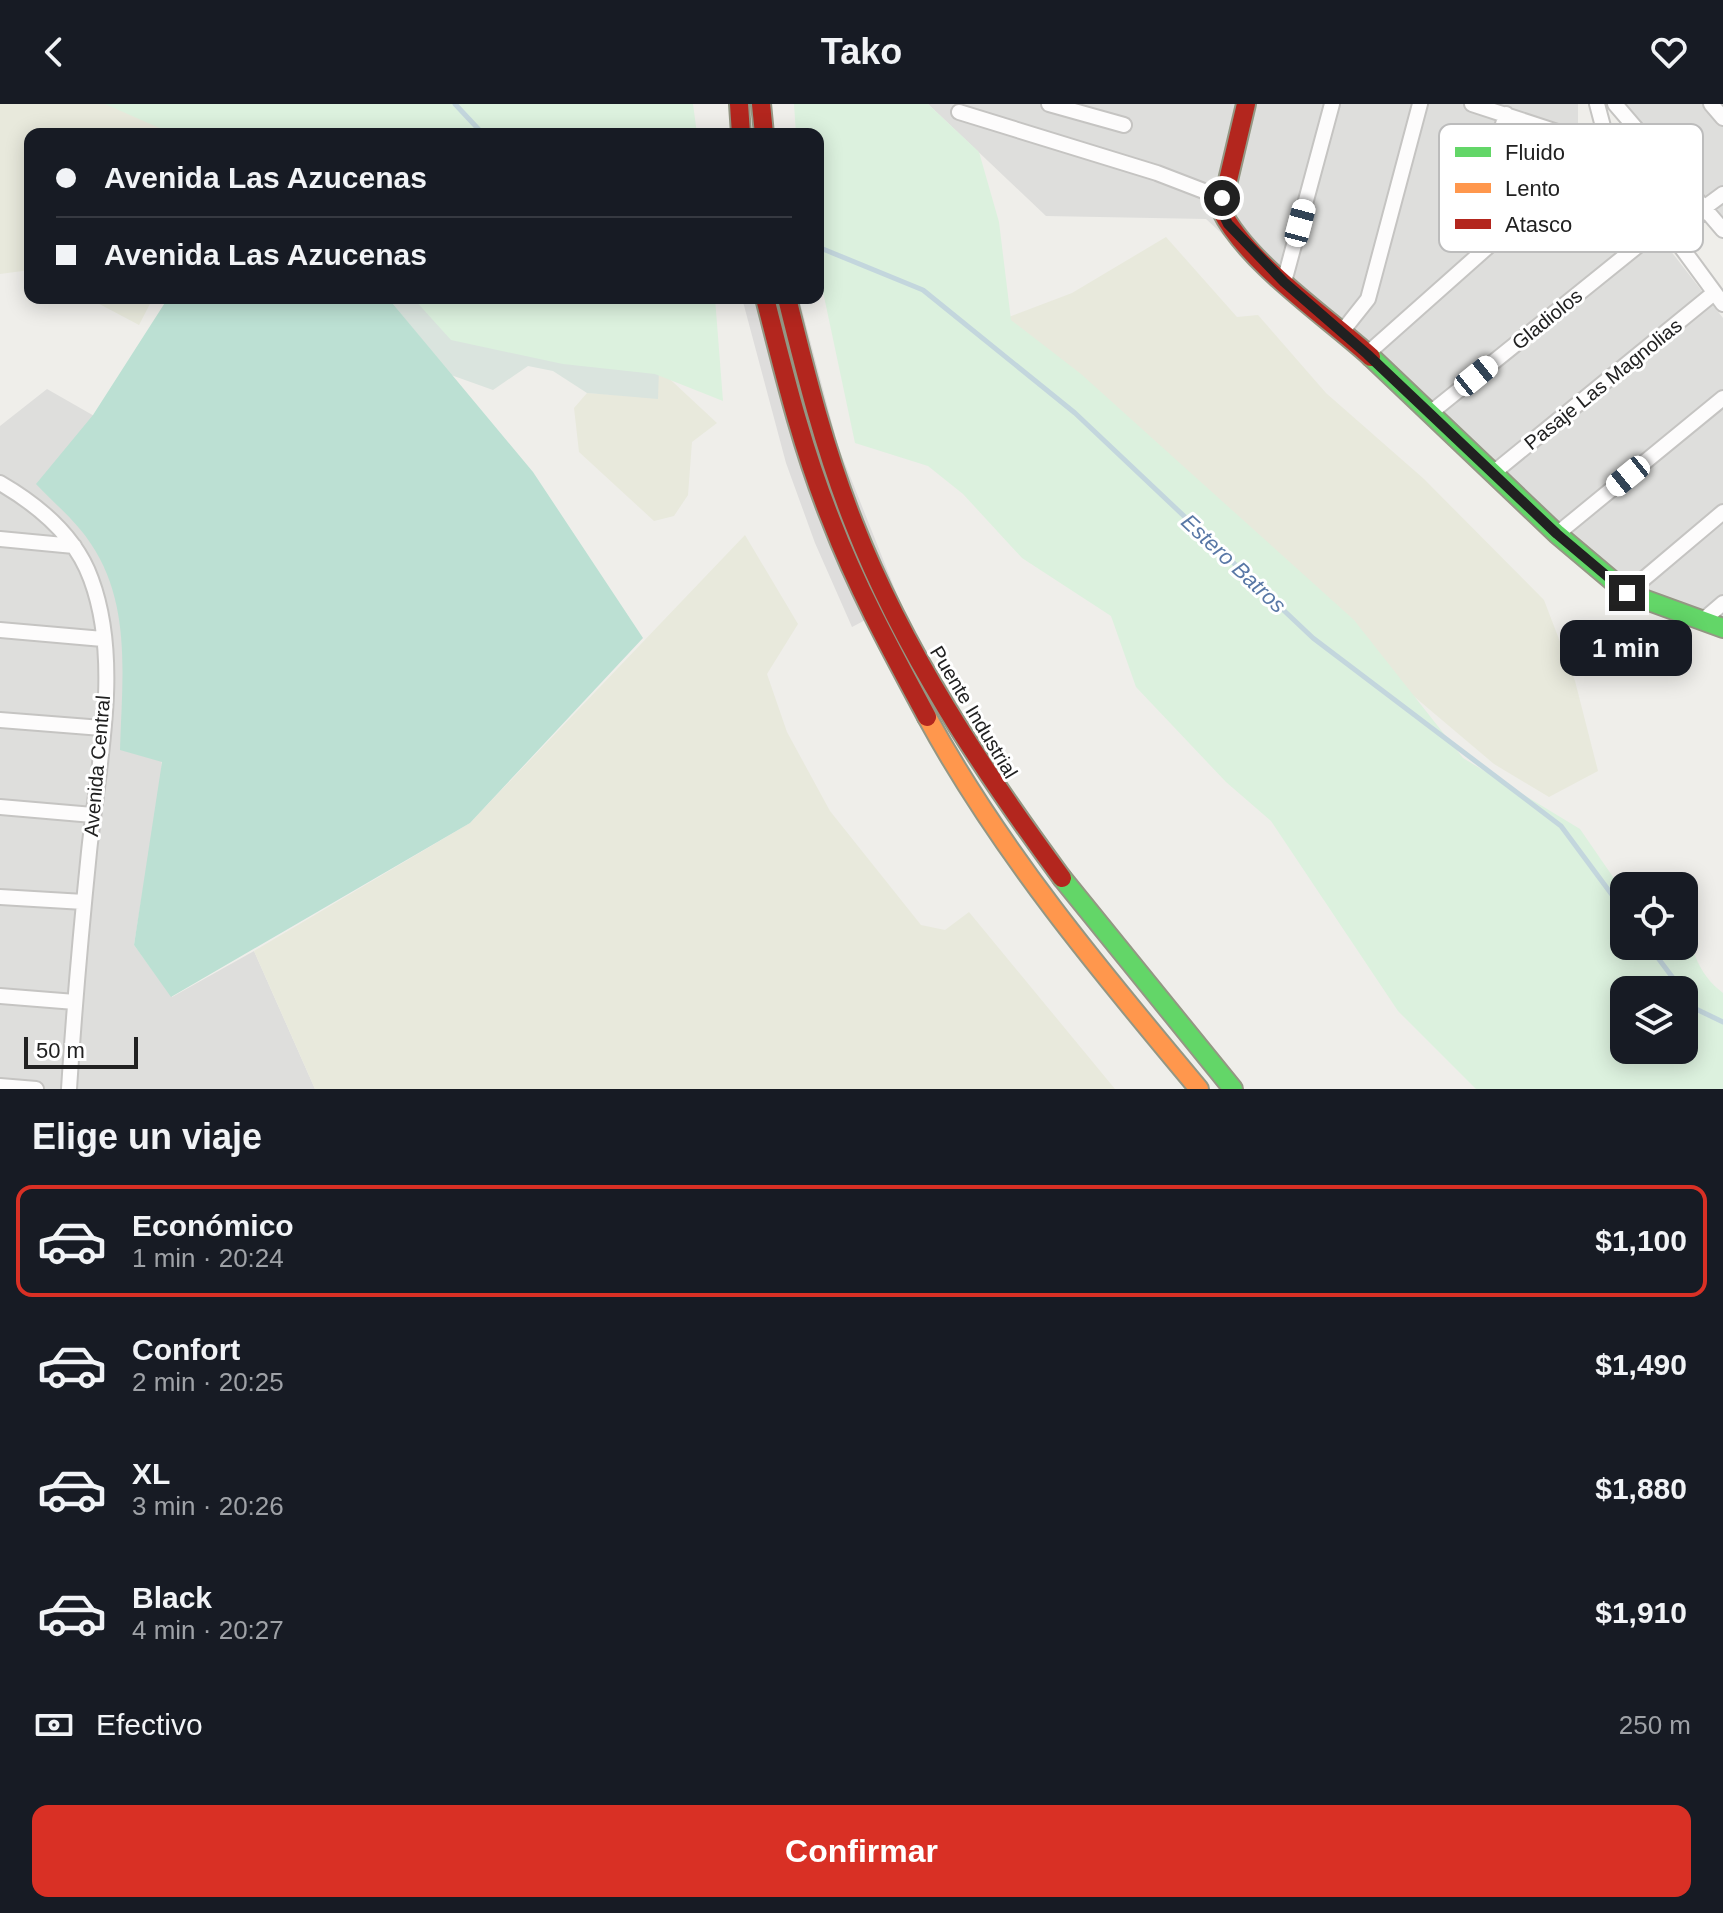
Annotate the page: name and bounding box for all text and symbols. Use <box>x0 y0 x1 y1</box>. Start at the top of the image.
icon: back <box>32 30 76 74</box>
icon: heart <box>1647 30 1691 74</box>
text: Tako <box>821 31 902 72</box>
legend <box>1439 124 1703 252</box>
text: Fluido <box>1505 140 1565 165</box>
text: Avenida Las Azucenas <box>104 161 427 194</box>
text: Lento <box>1505 176 1560 201</box>
route start <box>1204 180 1240 216</box>
car <box>1282 197 1318 249</box>
text: Atasco <box>1505 212 1572 237</box>
text: Avenida Las Azucenas <box>104 238 427 271</box>
street label: Gladiolos <box>1508 284 1586 354</box>
street label: Pasaje Las Magnolias <box>1520 314 1686 454</box>
car <box>1450 352 1502 400</box>
car <box>1602 452 1654 500</box>
water label: Estero Batros <box>1176 509 1291 618</box>
route end <box>1609 575 1645 611</box>
callout: 1 min <box>1561 621 1693 677</box>
text: 1 min <box>1592 633 1660 663</box>
street label: Puente Industrial <box>926 642 1022 782</box>
street label: Avenida Central <box>80 694 114 838</box>
map controls <box>1610 872 1698 1064</box>
button: locate <box>1610 872 1698 960</box>
button: layers <box>1610 976 1698 1064</box>
scale bar <box>24 1033 138 1069</box>
text: 50 m <box>36 1038 85 1063</box>
text: Elige un viaje <box>32 1116 262 1157</box>
icon: car <box>36 1205 108 1277</box>
text: Económico <box>132 1209 294 1242</box>
text: $1,100 <box>1595 1224 1687 1257</box>
text: 1 min · 20:24 <box>132 1243 284 1273</box>
icon: car <box>36 1329 108 1401</box>
text: Confort <box>132 1333 240 1366</box>
text: $1,490 <box>1595 1348 1687 1381</box>
text: 2 min · 20:25 <box>132 1367 284 1397</box>
icon: car <box>36 1453 108 1525</box>
text: XL <box>132 1457 170 1490</box>
text: $1,880 <box>1595 1472 1687 1505</box>
text: 3 min · 20:26 <box>132 1491 284 1521</box>
icon: car <box>36 1577 108 1649</box>
text: Black <box>132 1581 212 1614</box>
text: $1,910 <box>1595 1596 1687 1629</box>
text: 4 min · 20:27 <box>132 1615 284 1645</box>
icon: cash <box>32 1703 76 1747</box>
text: Efectivo <box>96 1708 203 1741</box>
text: 250 m <box>1619 1710 1691 1740</box>
button: Confirmar <box>32 1805 1691 1897</box>

